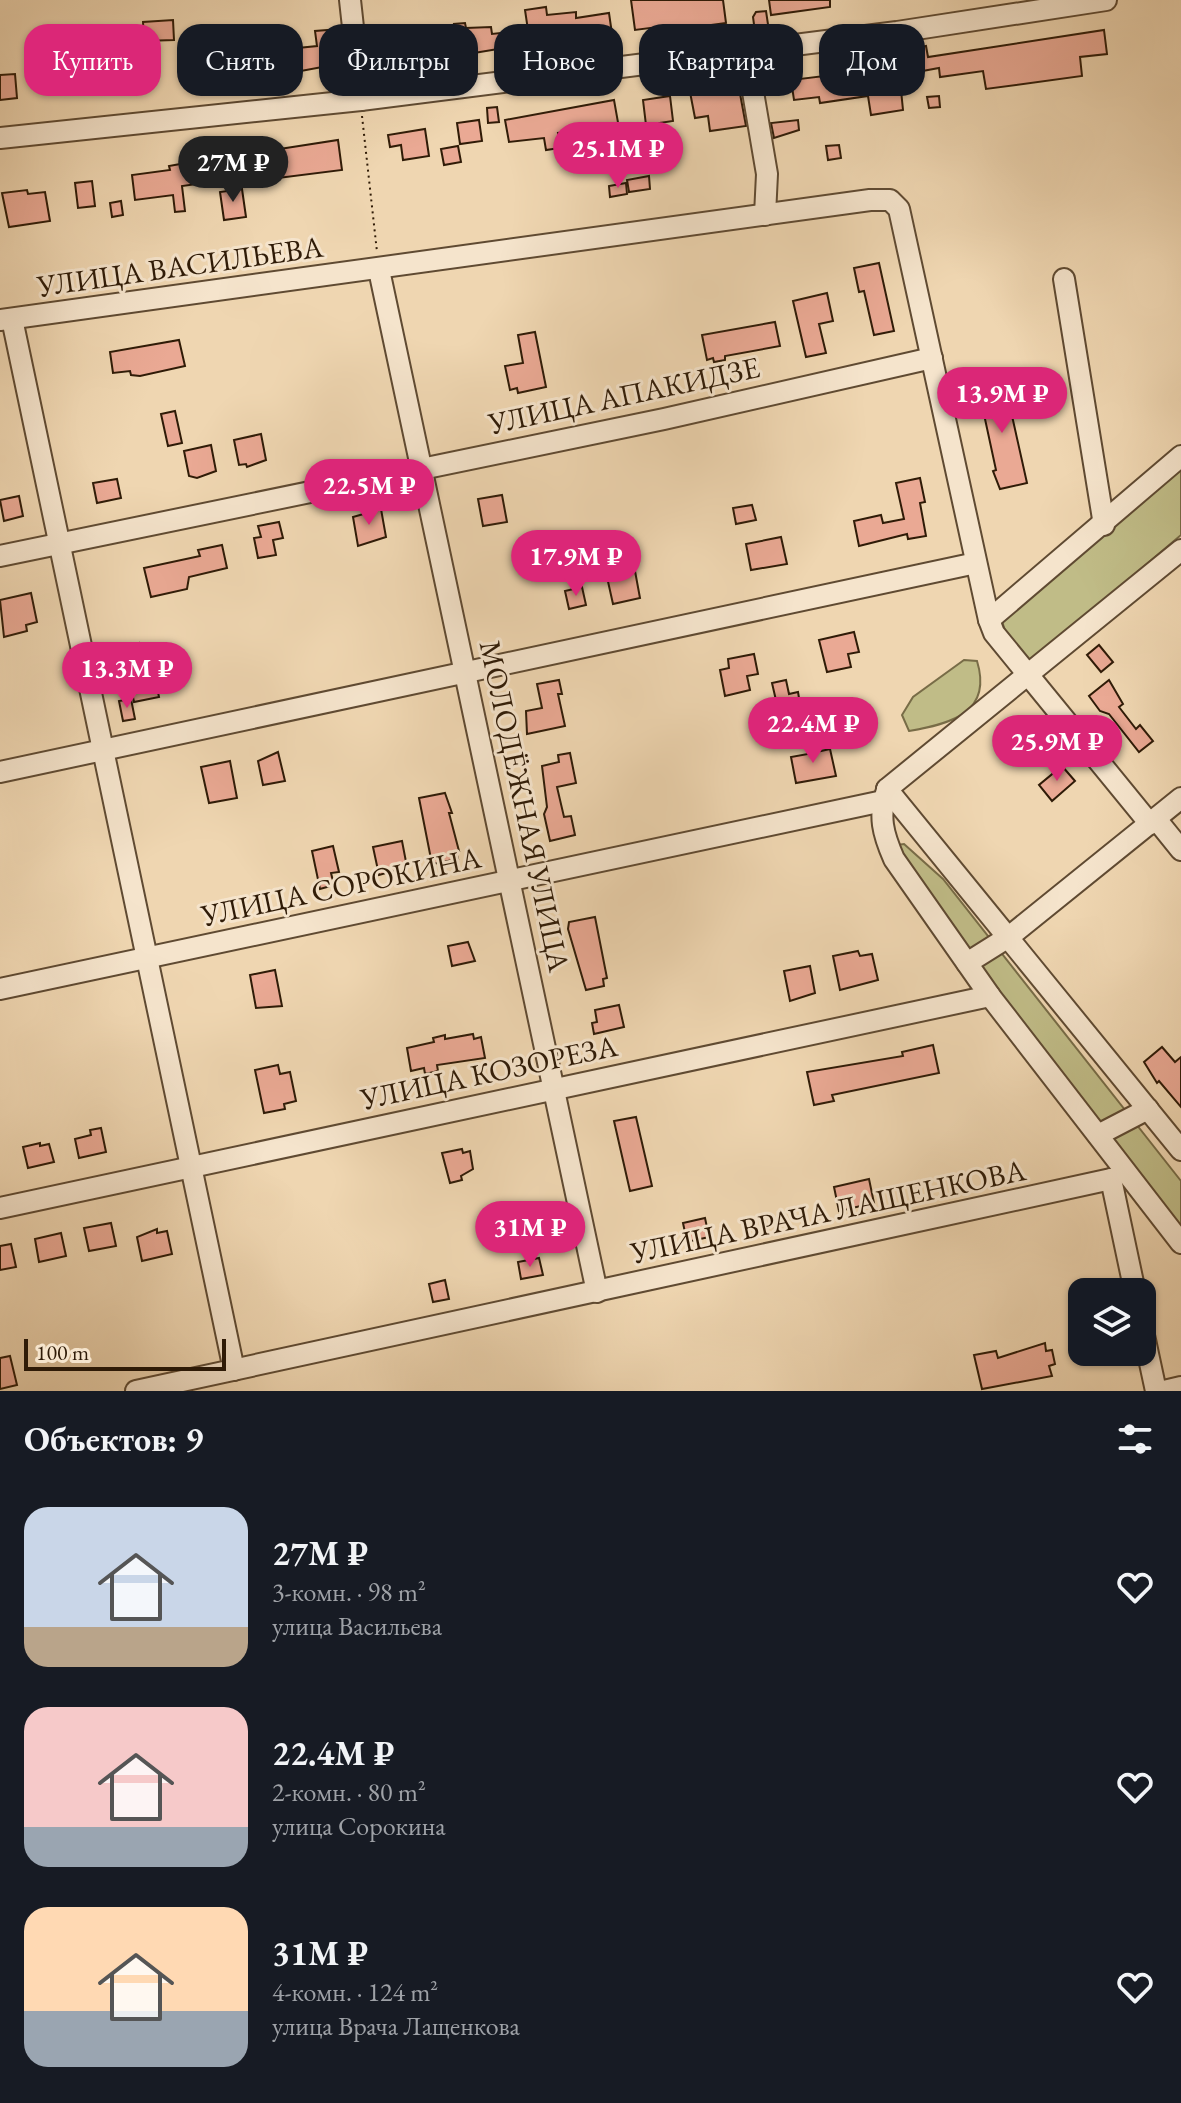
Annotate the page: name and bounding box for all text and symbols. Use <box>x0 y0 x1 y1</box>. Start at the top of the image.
chip: Купить <box>24 24 161 96</box>
chip: Снять <box>177 24 303 96</box>
chip: Фильтры <box>319 24 478 96</box>
chip: Новое <box>494 24 623 96</box>
chip: Квартира <box>639 24 803 96</box>
chip: Дом <box>819 24 925 96</box>
pin: 25.1M ₽ <box>544 122 692 190</box>
text: 25.1M ₽ <box>571 131 665 165</box>
pin: 27M ₽ <box>177 136 289 204</box>
text: 27M ₽ <box>196 145 270 179</box>
street label: УЛИЦА ВАСИЛЬЕВА <box>33 227 326 306</box>
street label: УЛИЦА АПАКИДЗЕ <box>484 347 763 443</box>
pin: 13.9M ₽ <box>928 367 1076 435</box>
text: 13.9M ₽ <box>955 376 1049 410</box>
pin: 22.5M ₽ <box>295 459 443 527</box>
text: 22.5M ₽ <box>322 468 416 502</box>
pin: 17.9M ₽ <box>502 530 650 598</box>
text: 17.9M ₽ <box>529 539 623 573</box>
street label: МОЛОДЁЖНАЯ УЛИЦА <box>471 637 579 976</box>
pin: 13.3M ₽ <box>53 642 201 710</box>
text: 13.3M ₽ <box>80 651 174 685</box>
pin: 22.4M ₽ <box>739 697 887 765</box>
text: 22.4M ₽ <box>766 706 860 740</box>
pin: 25.9M ₽ <box>983 715 1131 783</box>
text: 25.9M ₽ <box>1010 724 1104 758</box>
street label: УЛИЦА СОРОКИНА <box>197 837 485 935</box>
street label: УЛИЦА КОЗОРЕЗА <box>356 1026 621 1118</box>
street label: УЛИЦА ВРАЧА ЛАЩЕНКОВА <box>626 1150 1029 1272</box>
pin: 31M ₽ <box>474 1201 586 1269</box>
text: 31M ₽ <box>493 1210 567 1244</box>
map controls <box>1068 1278 1156 1366</box>
button: layers <box>1068 1278 1156 1366</box>
scale bar <box>24 1335 226 1371</box>
text: 100 m <box>36 1338 89 1367</box>
text: Объектов: 9 <box>24 1417 203 1461</box>
icon: filters <box>1113 1417 1157 1461</box>
text: 27M ₽ <box>272 1531 368 1575</box>
icon: home <box>88 1539 184 1635</box>
icon: heart <box>1113 1565 1157 1609</box>
text: 3-комн. · 98 m² <box>272 1575 426 1609</box>
text: улица Васильева <box>272 1609 442 1643</box>
text: 22.4M ₽ <box>272 1731 395 1775</box>
icon: home <box>88 1739 184 1835</box>
icon: heart <box>1113 1765 1157 1809</box>
text: 2-комн. · 80 m² <box>272 1775 426 1809</box>
text: улица Сорокина <box>272 1809 446 1843</box>
text: 31M ₽ <box>272 1931 368 1975</box>
icon: home <box>88 1939 184 2035</box>
icon: heart <box>1113 1965 1157 2009</box>
text: 4-комн. · 124 m² <box>272 1975 438 2009</box>
text: улица Врача Лащенкова <box>272 2009 520 2043</box>

